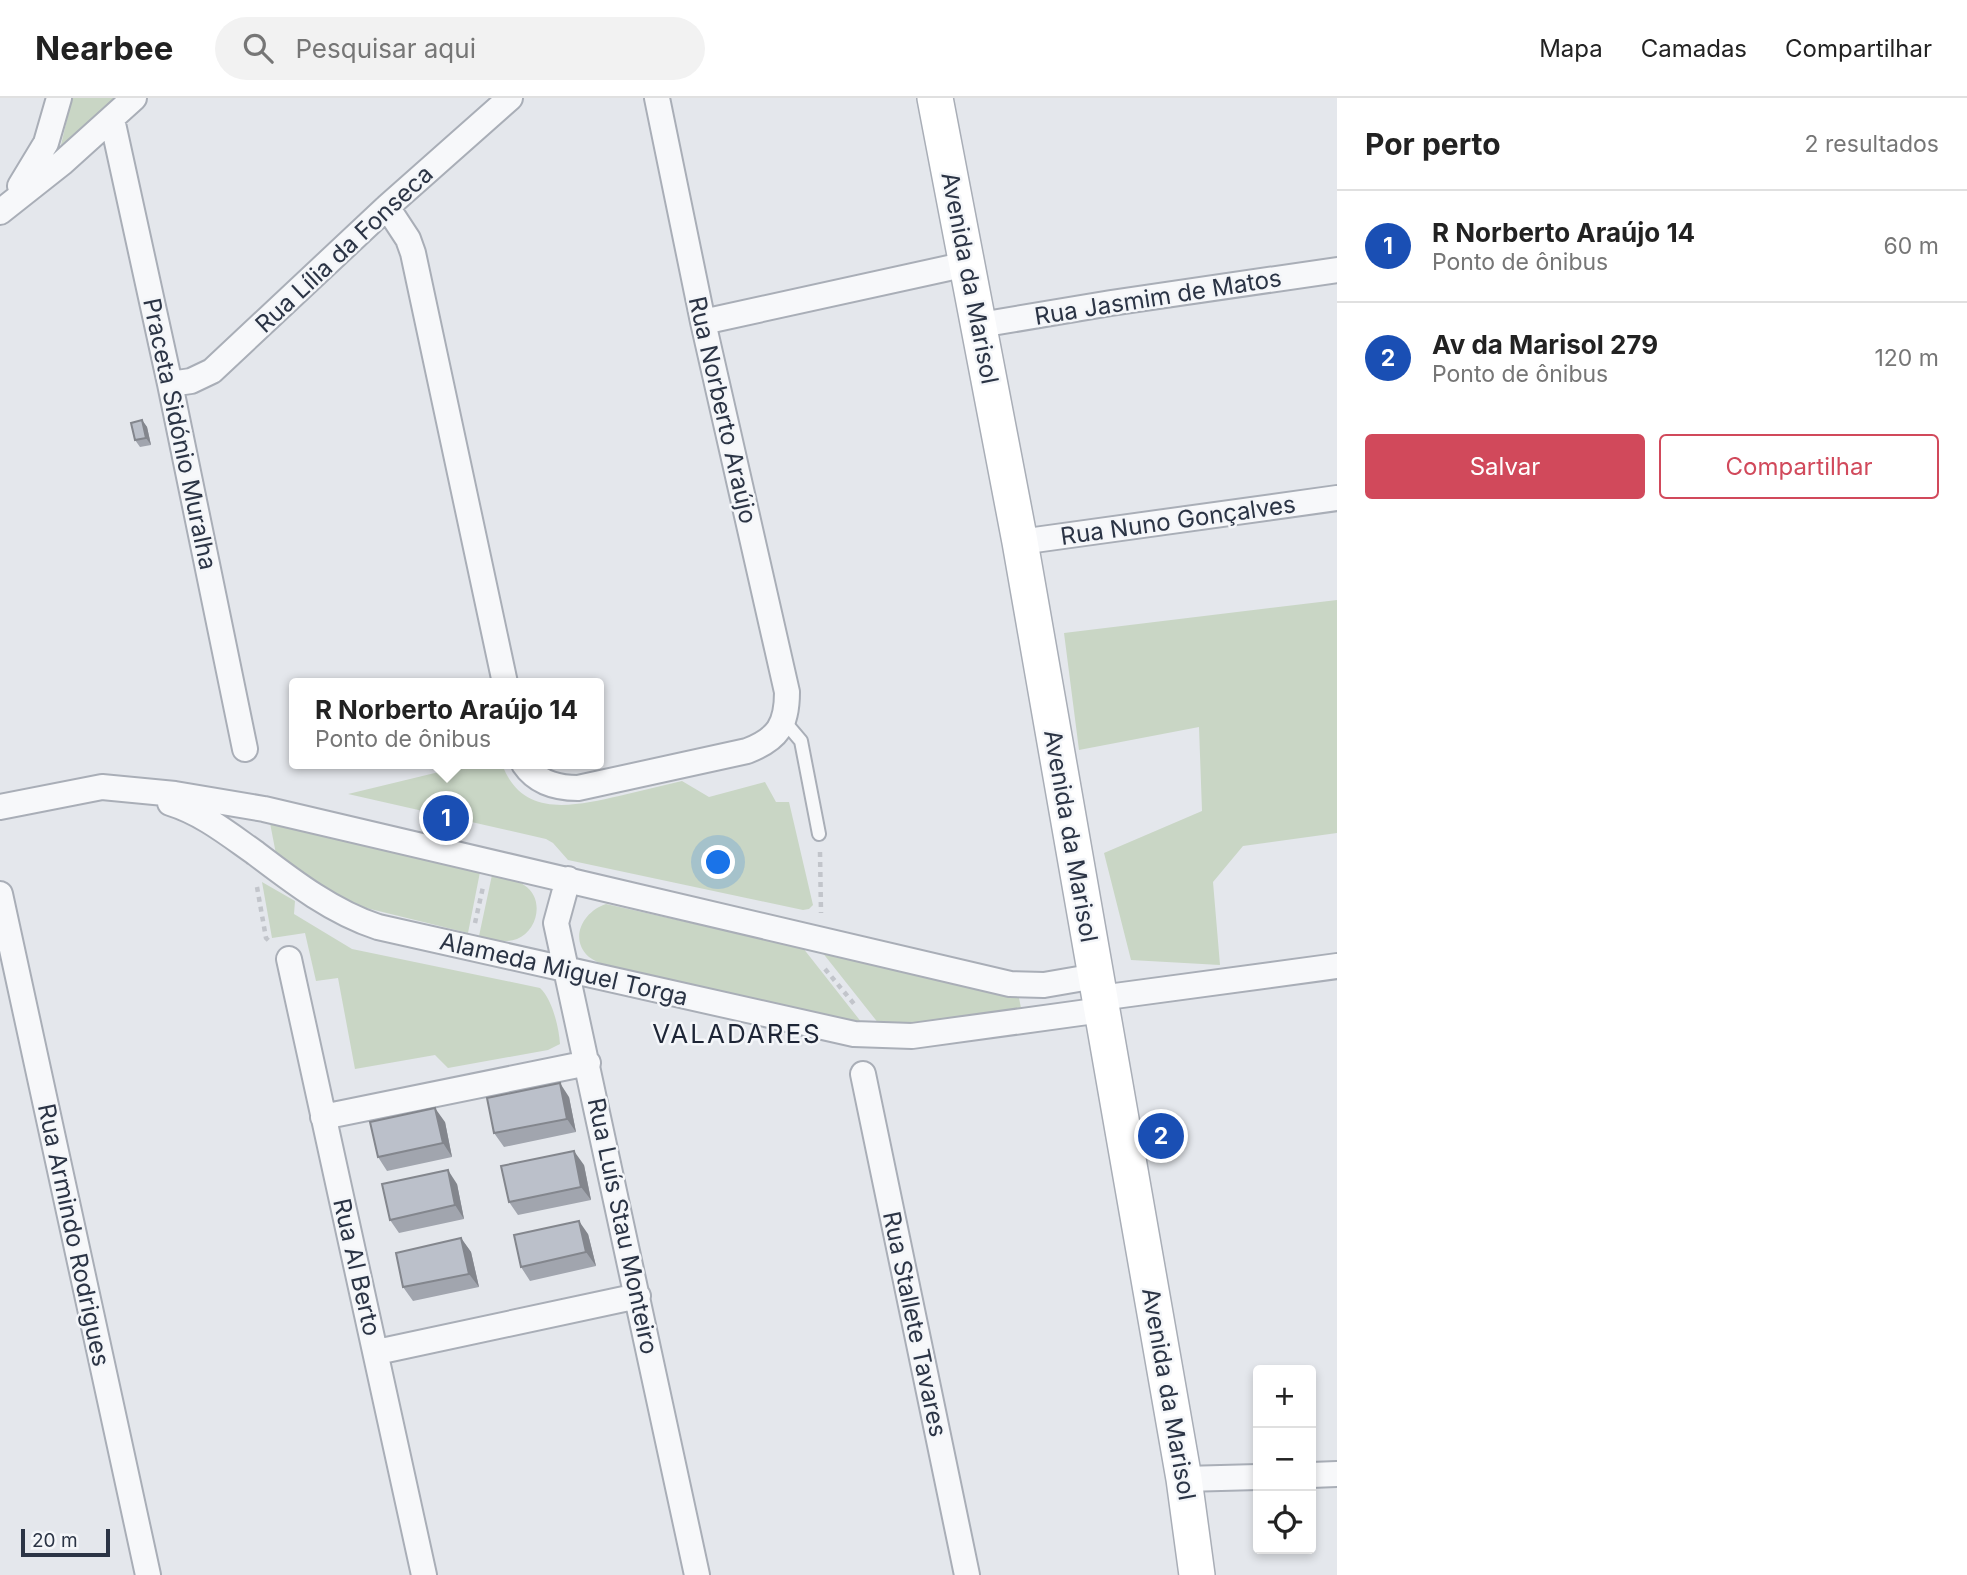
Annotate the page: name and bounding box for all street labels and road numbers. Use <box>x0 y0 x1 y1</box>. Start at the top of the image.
street label: Rua Lília da Fonseca <box>249 159 439 339</box>
street label: Avenida da Marisol <box>935 170 1005 386</box>
street label: Rua Jasmim de Matos <box>1032 263 1284 331</box>
street label: Rua Norberto Araújo <box>683 294 763 526</box>
street label: Praceta Sidónio Muralha <box>137 295 223 573</box>
street label: Rua Nuno Gonçalves <box>1059 489 1297 551</box>
street label: Avenida da Marisol <box>1038 728 1104 944</box>
street label: Alameda Miguel Torga <box>437 926 691 1012</box>
street label: Rua Luís Stau Monteiro <box>582 1095 664 1357</box>
street label: Rua Armindo Rodrigues <box>32 1101 116 1369</box>
street label: Rua Al Berto <box>327 1195 387 1339</box>
street label: Rua Stallete Tavares <box>877 1209 953 1439</box>
street label: Avenida da Marisol <box>1136 1286 1202 1502</box>

